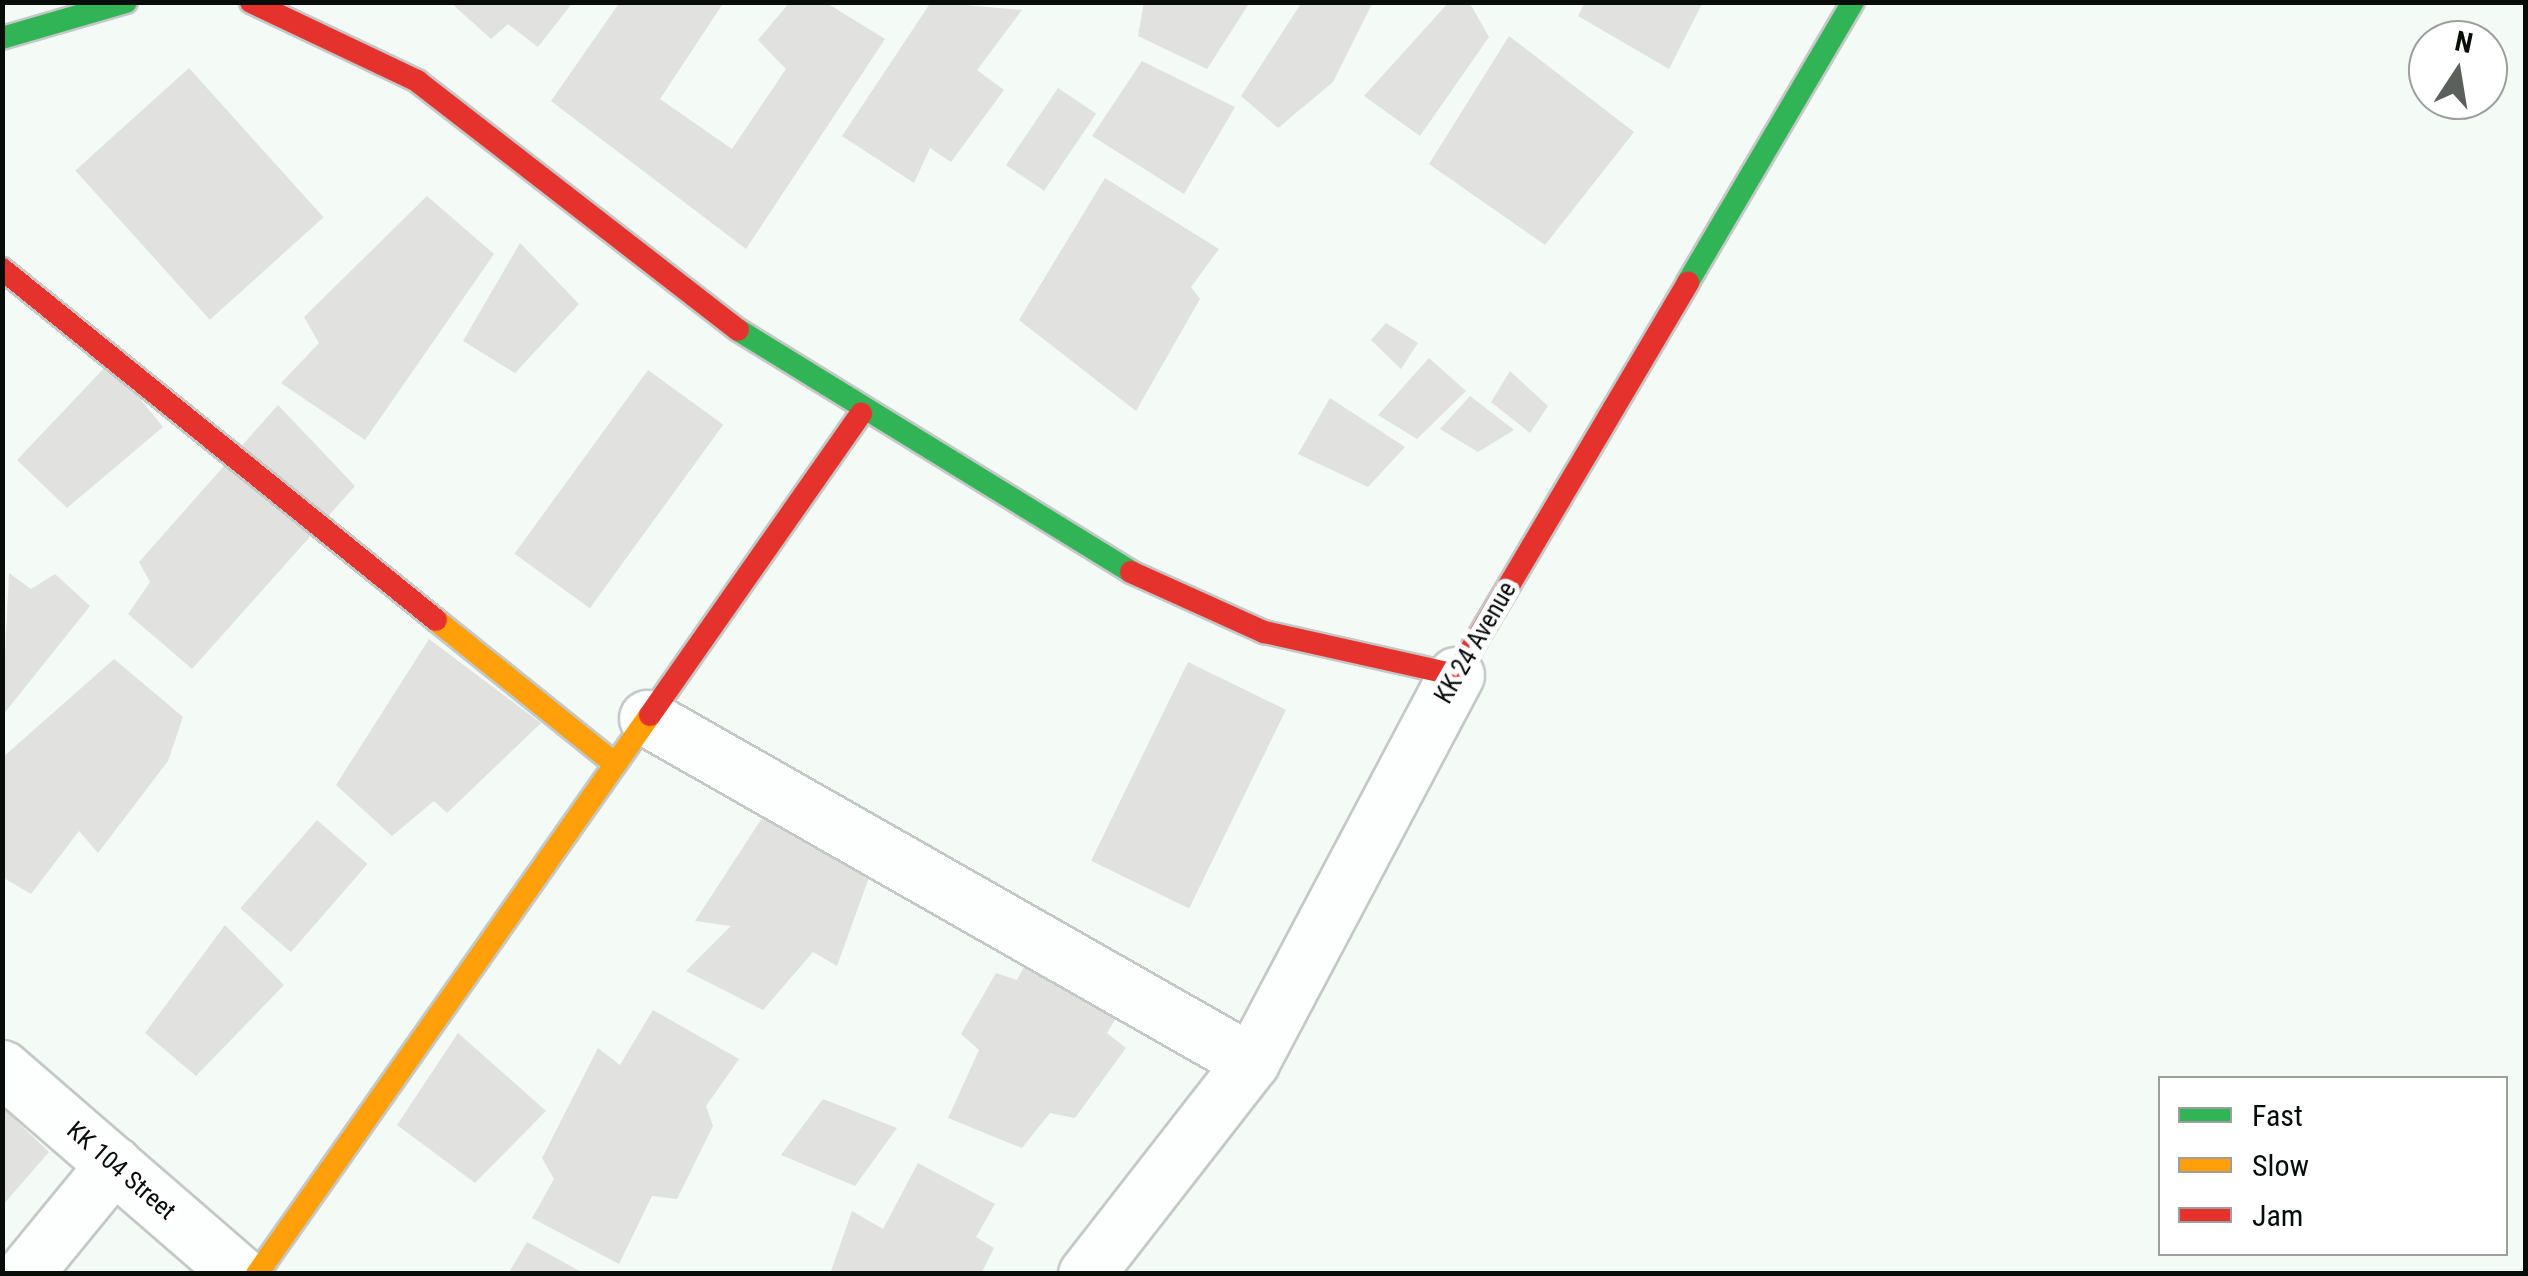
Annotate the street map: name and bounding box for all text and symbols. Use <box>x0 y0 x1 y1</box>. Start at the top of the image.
north arrow <box>2408 20 2508 120</box>
text: N <box>2452 24 2476 60</box>
street label: KK 24 Avenue <box>1429 577 1523 709</box>
legend <box>2158 1076 2508 1256</box>
text: Fast <box>2252 1098 2303 1133</box>
street label: KK 104 Street <box>60 1116 182 1226</box>
text: Slow <box>2252 1148 2309 1183</box>
text: Jam <box>2252 1198 2303 1233</box>

